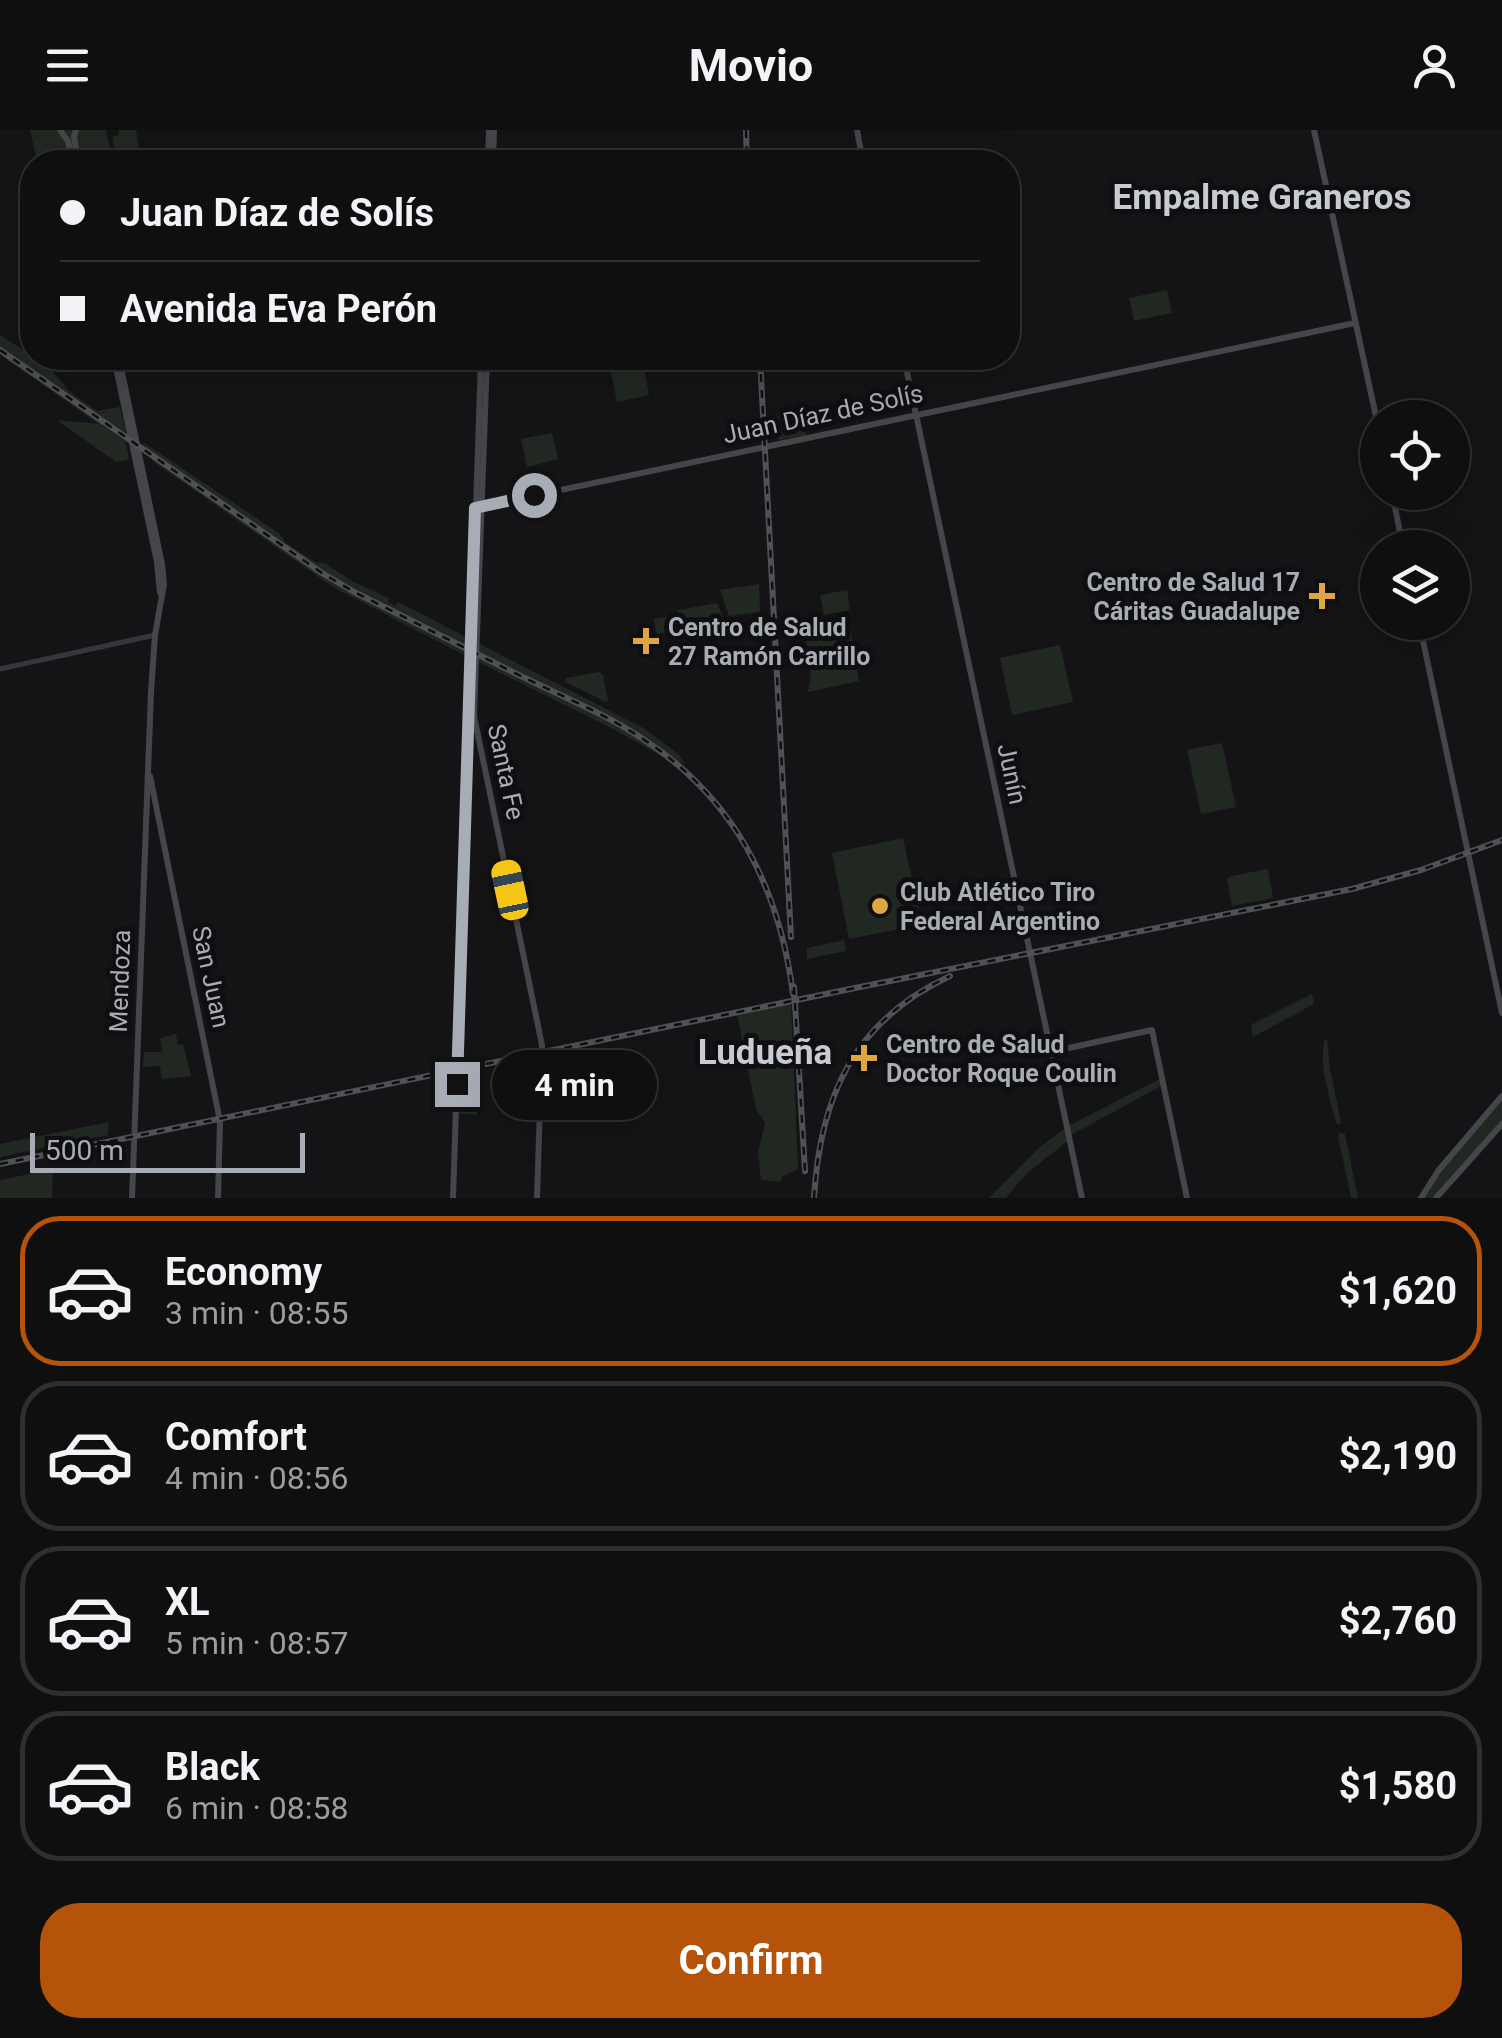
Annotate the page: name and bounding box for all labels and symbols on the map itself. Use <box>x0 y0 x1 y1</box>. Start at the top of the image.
district label: Empalme Graneros <box>1113 177 1412 218</box>
street label: Juan Díaz de Solís <box>720 379 926 449</box>
route start <box>512 473 557 518</box>
place label: Centro de Salud 17 Cáritas Guadalupe <box>1086 568 1300 626</box>
marker: Centro de Salud 17 Cáritas Guadalupe <box>1309 583 1335 609</box>
place label: Centro de Salud 27 Ramón Carrillo <box>668 613 870 671</box>
marker: Centro de Salud 27 Ramón Carrillo <box>633 628 659 654</box>
street label: Santa Fe <box>482 722 530 822</box>
street label: Junín <box>991 741 1033 807</box>
car <box>489 858 531 922</box>
place label: Club Atlético Tiro Federal Argentino <box>900 878 1100 936</box>
marker: Club Atlético Tiro Federal Argentino <box>869 895 891 917</box>
street label: San Juan <box>186 923 236 1031</box>
street label: Mendoza <box>104 929 136 1033</box>
place label: Centro de Salud Doctor Roque Coulin <box>886 1030 1117 1088</box>
district label: Ludueña <box>698 1032 832 1073</box>
marker: Centro de Salud Doctor Roque Coulin <box>851 1045 877 1071</box>
callout: 4 min <box>492 1049 657 1119</box>
route end <box>435 1062 480 1107</box>
scale bar <box>30 1128 305 1172</box>

